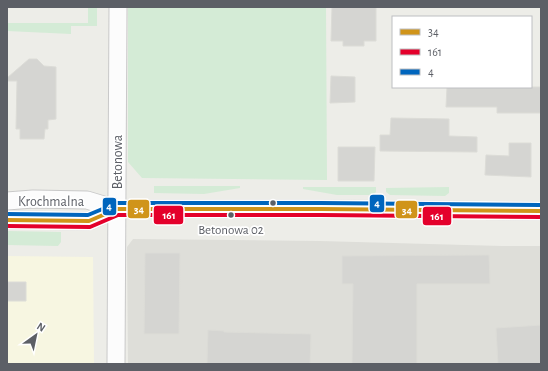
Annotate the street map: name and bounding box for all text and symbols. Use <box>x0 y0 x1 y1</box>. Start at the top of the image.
legend <box>392 16 532 88</box>
text: 34 <box>428 26 439 38</box>
text: 161 <box>428 46 442 58</box>
text: 4 <box>428 66 434 78</box>
street label: Betonowa <box>111 134 125 189</box>
line badge: 4 <box>369 194 385 213</box>
street label: Krochmalna <box>18 195 85 209</box>
line badge: 4 <box>102 197 117 216</box>
unlabelled marker <box>268 198 278 208</box>
text: 4 <box>374 198 380 209</box>
line badge: 34 <box>127 199 150 219</box>
line badge: 34 <box>395 200 418 219</box>
text: 4 <box>106 201 112 212</box>
text: 34 <box>134 204 145 215</box>
line badge: 161 <box>153 205 184 225</box>
text: 34 <box>402 205 413 216</box>
line badge: 161 <box>422 206 452 226</box>
text: 161 <box>162 210 176 221</box>
marker: Betonowa 02 <box>226 210 236 220</box>
text: 161 <box>430 211 444 222</box>
place label: Betonowa 02 <box>198 224 264 237</box>
north arrow <box>16 315 56 355</box>
text: N <box>35 320 47 334</box>

